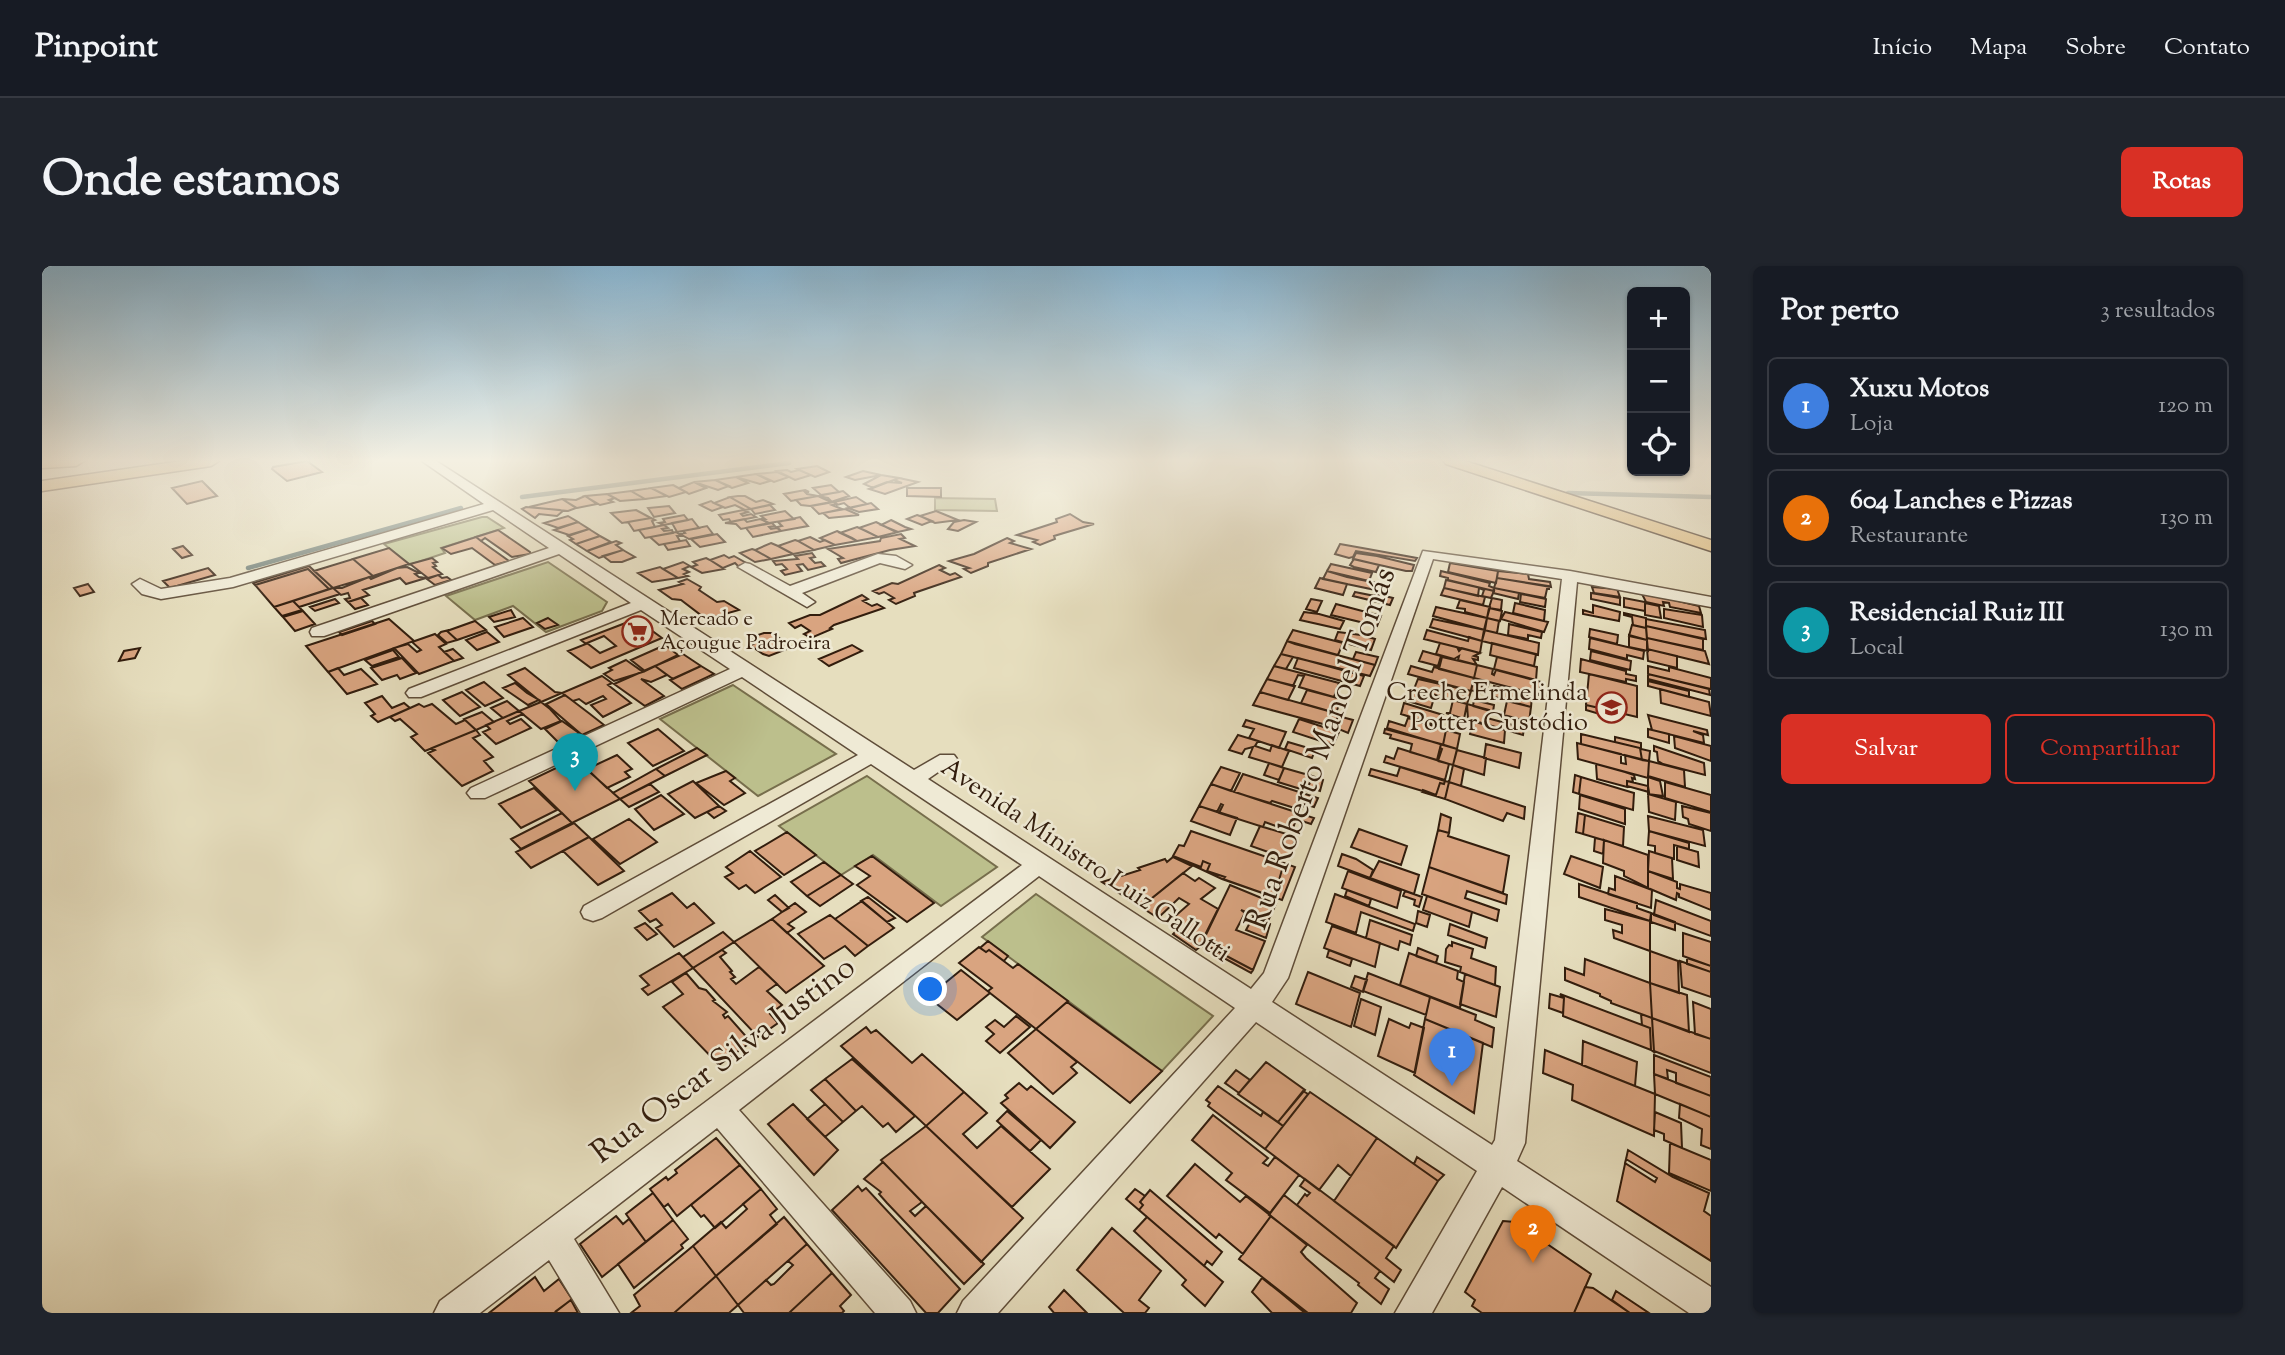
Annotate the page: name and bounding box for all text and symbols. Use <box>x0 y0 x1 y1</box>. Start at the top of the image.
text: Pinpoint <box>35 24 158 72</box>
text: Início <box>1873 31 1932 65</box>
text: Mapa <box>1970 31 2027 65</box>
text: Sobre <box>2065 31 2126 65</box>
text: Contato <box>2164 31 2250 65</box>
text: Onde estamos <box>42 147 340 217</box>
button: Rotas <box>2121 147 2243 217</box>
map controls <box>1627 287 1690 476</box>
button: + <box>1627 287 1690 350</box>
text: Por perto <box>1781 290 1899 333</box>
text: 3 resultados <box>2100 295 2215 328</box>
button: − <box>1627 350 1690 413</box>
text: Xuxu Motos <box>1850 371 1989 408</box>
text: 1 <box>1802 390 1810 423</box>
text: 120 m <box>2158 390 2213 423</box>
text: Loja <box>1850 408 1893 441</box>
button: locate <box>1627 413 1690 476</box>
text: 604 Lanches e Pizzas <box>1850 483 2073 520</box>
text: 2 <box>1801 502 1811 535</box>
text: 130 m <box>2160 502 2213 535</box>
text: Restaurante <box>1850 520 1968 553</box>
street label: Rua Roberto Manoel Tomás <box>1235 561 1409 937</box>
text: Residencial Ruiz III <box>1850 595 2064 632</box>
place label: Mercado e Açougue Padroeira <box>660 605 831 659</box>
text: 3 <box>1801 614 1811 647</box>
text: 130 m <box>2160 614 2213 647</box>
supermarket icon: Mercado e Açougue Padroeira <box>620 615 654 649</box>
text: Local <box>1850 632 1904 665</box>
place label: Creche Ermelinda Potter Custódio <box>1386 675 1588 742</box>
school or university icon: Creche Ermelinda Potter Custódio <box>1594 691 1628 725</box>
button: Salvar <box>1781 714 1991 784</box>
button: Compartilhar <box>2005 714 2215 784</box>
pin: 3 <box>552 733 598 791</box>
street label: Avenida Ministro Luiz Gallotti <box>933 750 1237 972</box>
street label: Rua Oscar Silva Justino <box>582 946 866 1176</box>
your location <box>913 972 947 1006</box>
pin: 1 <box>1429 1028 1475 1086</box>
pin: 2 <box>1510 1205 1556 1263</box>

